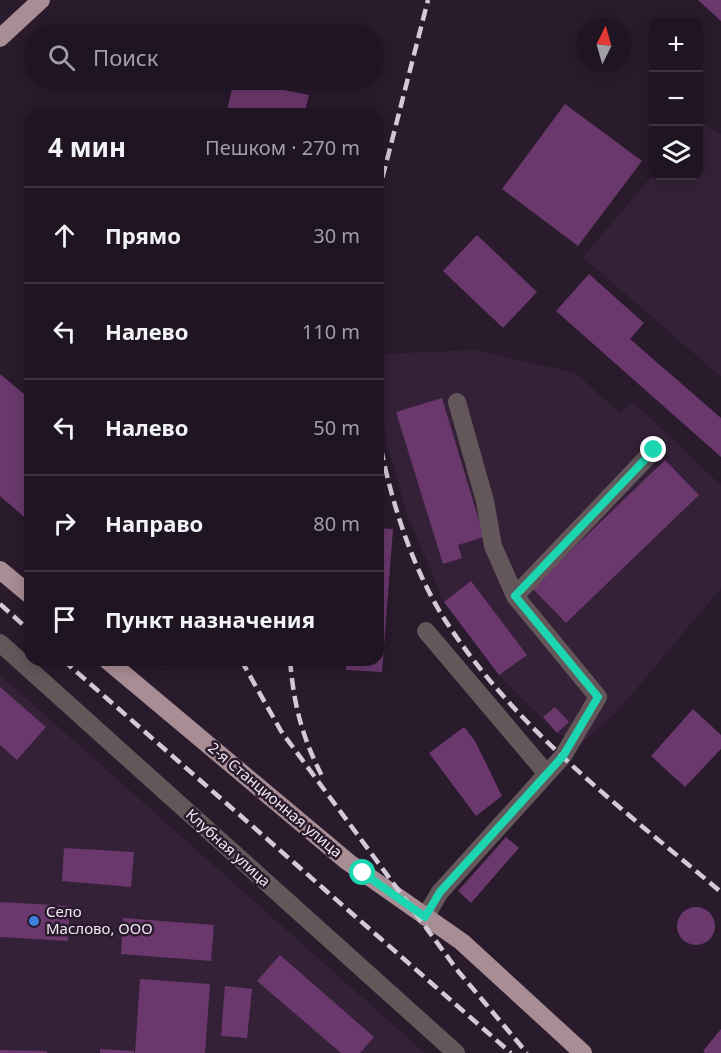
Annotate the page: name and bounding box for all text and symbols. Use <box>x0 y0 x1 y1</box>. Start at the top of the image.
north arrow <box>577 18 631 72</box>
map controls <box>649 18 703 180</box>
button: + <box>649 18 703 72</box>
search box <box>24 24 384 90</box>
icon: search <box>45 41 78 74</box>
text: Поиск <box>93 42 158 72</box>
button: − <box>649 72 703 126</box>
button: layers <box>649 126 703 180</box>
text: 4 мин <box>48 129 126 165</box>
text: Пешком · 270 m <box>205 134 360 161</box>
icon: ahead <box>48 219 81 252</box>
text: Прямо <box>105 220 181 250</box>
text: 30 m <box>313 222 360 249</box>
icon: left <box>48 315 81 348</box>
text: Налево <box>105 316 188 346</box>
text: 110 m <box>302 318 360 345</box>
icon: left <box>48 411 81 444</box>
text: Налево <box>105 412 188 442</box>
text: 50 m <box>313 414 360 441</box>
route end <box>640 436 666 462</box>
icon: right <box>48 507 81 540</box>
text: Направо <box>105 508 203 538</box>
text: 80 m <box>313 510 360 537</box>
icon: arrive <box>48 603 81 636</box>
text: Пункт назначения <box>105 604 315 634</box>
street label: 2-я Станционная улица <box>204 737 347 861</box>
street label: Клубная улица <box>182 804 275 891</box>
route start <box>349 859 375 885</box>
place label: Село Маслово, ООО <box>46 901 153 938</box>
marker: Село Маслово, ООО <box>27 914 41 928</box>

